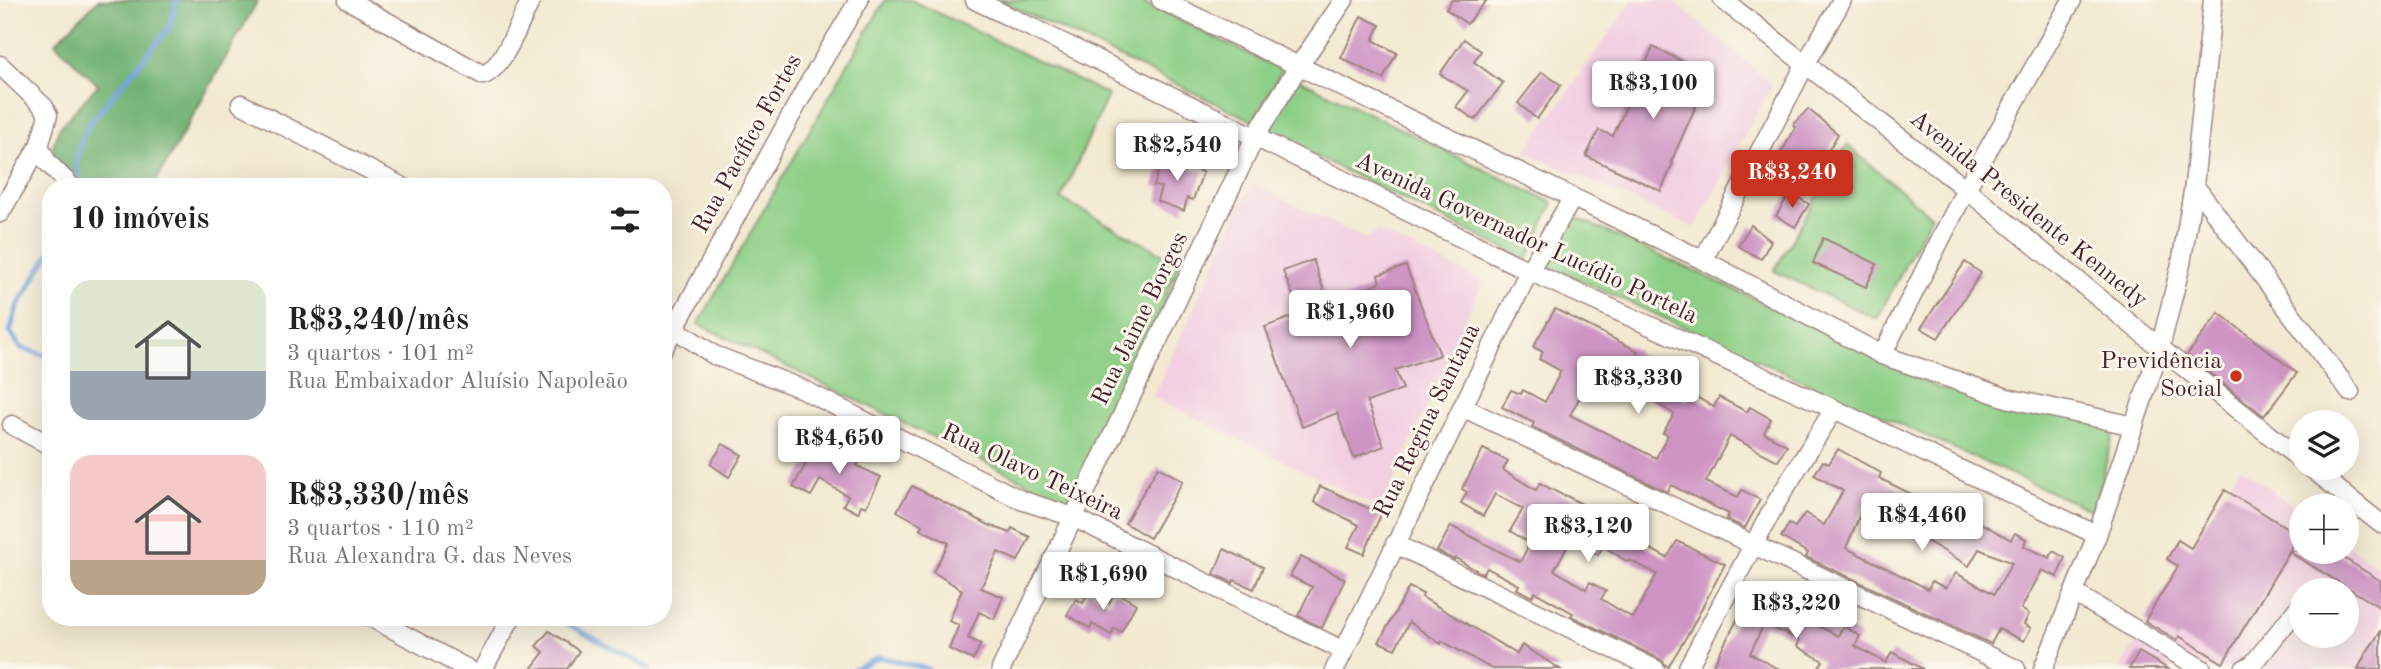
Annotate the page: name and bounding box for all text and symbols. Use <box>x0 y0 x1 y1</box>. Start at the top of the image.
street label: Rua Pacífico Fortes <box>689 50 807 238</box>
pin: R$3,100 <box>1588 61 1718 121</box>
text: R$3,100 <box>1608 72 1698 95</box>
street label: Avenida Presidente Kennedy <box>1905 107 2152 313</box>
pin: R$2,540 <box>1112 124 1242 183</box>
text: R$2,540 <box>1132 134 1222 157</box>
street label: Avenida Governador Lucídio Portela <box>1351 149 1701 329</box>
pin: R$3,240 <box>1727 150 1857 210</box>
text: R$3,240 <box>1747 161 1837 184</box>
icon: filters <box>606 201 644 239</box>
text: 10 imóveis <box>70 205 209 235</box>
street label: Rua Jaime Borges <box>1089 229 1193 409</box>
pin: R$1,960 <box>1285 290 1415 350</box>
text: R$1,960 <box>1305 301 1395 324</box>
text: R$3,240/mês <box>287 306 469 336</box>
icon: home <box>126 308 210 392</box>
street label: Rua Regina Santana <box>1371 320 1485 522</box>
text: 3 quartos · 101 m² <box>287 342 474 365</box>
place label: Previdência Social <box>2100 350 2222 402</box>
pin: R$3,330 <box>1573 356 1703 416</box>
text: R$3,330 <box>1593 367 1683 390</box>
marker: Previdência Social <box>2228 368 2244 384</box>
text: Rua Embaixador Aluísio Napoleão <box>287 370 628 393</box>
map controls <box>2289 410 2359 648</box>
button: layers <box>2289 410 2359 480</box>
pin: R$4,650 <box>774 416 904 476</box>
street label: Rua Olavo Teixeira <box>938 420 1127 526</box>
text: R$4,650 <box>794 427 884 450</box>
text: R$3,330/mês <box>287 481 469 511</box>
icon: home <box>126 483 210 567</box>
pin: R$4,460 <box>1857 494 1987 553</box>
button: + <box>2289 494 2359 564</box>
pin: R$3,120 <box>1523 504 1653 564</box>
text: R$4,460 <box>1877 504 1967 527</box>
text: R$3,120 <box>1543 515 1633 538</box>
text: 3 quartos · 110 m² <box>287 517 474 540</box>
text: Rua Alexandra G. das Neves <box>287 545 572 568</box>
pin: R$1,690 <box>1038 552 1168 612</box>
text: R$1,690 <box>1058 563 1148 586</box>
button: − <box>2289 578 2359 648</box>
pin: R$3,220 <box>1731 582 1861 641</box>
text: R$3,220 <box>1751 592 1841 615</box>

